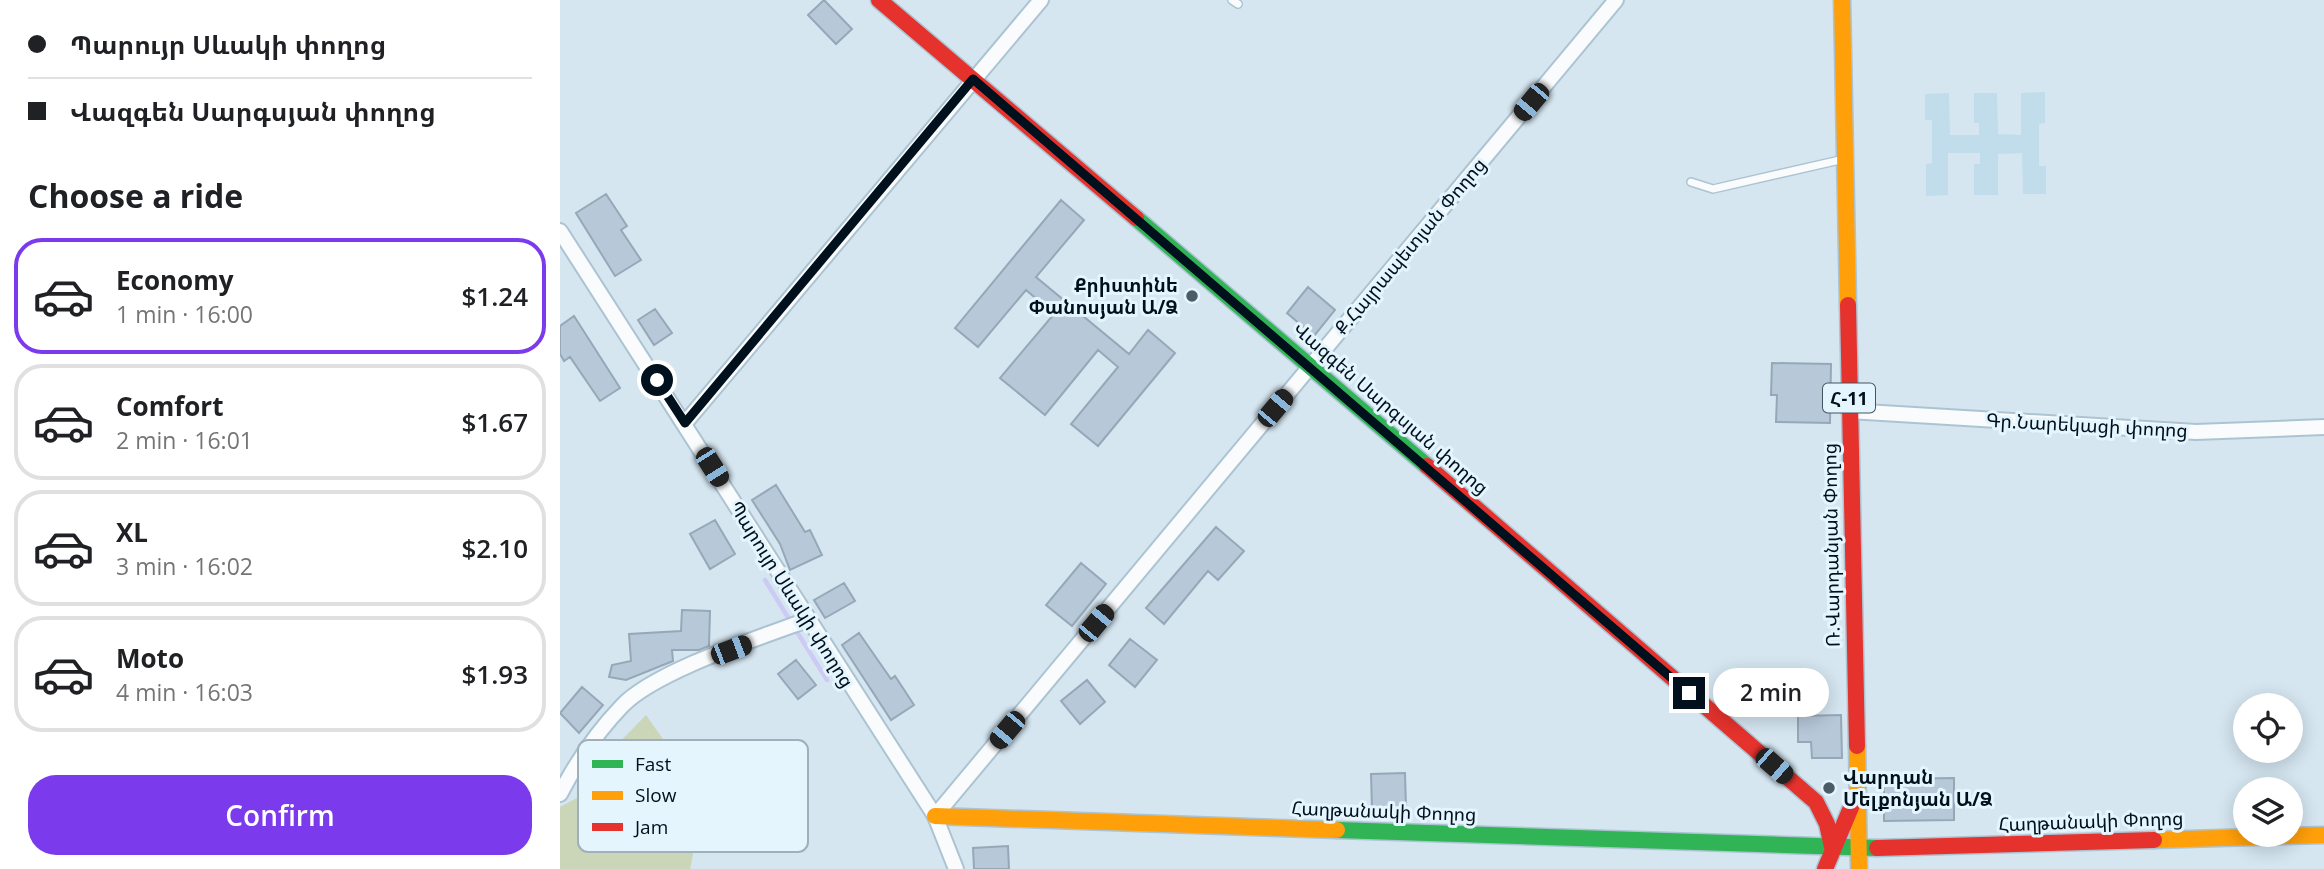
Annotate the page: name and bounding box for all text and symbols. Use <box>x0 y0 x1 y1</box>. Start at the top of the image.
text: Պարույր Սևակի փողոց <box>70 26 386 62</box>
car <box>1510 79 1553 125</box>
text: Վազգեն Սարգսյան փողոց <box>70 93 436 129</box>
street label: Ք.Հայրապետյան Փողոց <box>1328 152 1492 340</box>
text: Choose a ride <box>28 174 243 217</box>
text: Economy <box>116 262 234 298</box>
icon: car <box>32 265 95 328</box>
place label: Քրիստինե Փանոսյան Ա/Ձ <box>1029 272 1178 320</box>
text: $1.24 <box>461 278 528 314</box>
marker: Քրիստինե Փանոսյան Ա/Ձ <box>1184 288 1200 304</box>
text: 1 min · 16:00 <box>116 298 253 330</box>
street label: Վազգեն Սարգսյան փողոց <box>1288 316 1494 500</box>
route start <box>641 364 673 396</box>
road number: Հ-11 <box>1823 384 1875 412</box>
car <box>1254 385 1297 431</box>
text: Comfort <box>116 388 223 424</box>
icon: car <box>32 391 95 454</box>
text: $1.67 <box>461 404 528 440</box>
street label: Գր.Նարեկացի փողոց <box>1985 407 2189 443</box>
text: 2 min · 16:01 <box>116 424 253 456</box>
street label: Ռ.Վարդանյան Փողոց <box>1816 443 1846 647</box>
car <box>692 444 733 490</box>
street label: Պարույր Սևակի փողոց <box>724 496 860 692</box>
text: XL <box>116 514 148 550</box>
icon: car <box>32 517 95 580</box>
text: $2.10 <box>461 530 528 566</box>
text: 3 min · 16:02 <box>116 550 253 582</box>
car <box>1075 600 1118 646</box>
car <box>708 633 755 667</box>
text: Moto <box>116 640 184 676</box>
icon: car <box>32 643 95 706</box>
text: $1.93 <box>461 656 528 692</box>
callout: 2 min <box>1714 668 1829 718</box>
text: 4 min · 16:03 <box>116 676 253 708</box>
text: 2 min <box>1740 676 1802 708</box>
route end <box>1673 677 1705 709</box>
map controls <box>2233 693 2303 847</box>
button: locate <box>2233 693 2303 763</box>
car <box>986 707 1029 753</box>
legend <box>578 740 808 852</box>
car <box>1752 744 1797 788</box>
text: Fast <box>635 751 671 777</box>
place label: Վարդան Մելքոնյան Ա/Ձ <box>1843 764 1993 812</box>
button: Confirm <box>28 775 532 855</box>
button: layers <box>2233 777 2303 847</box>
marker: Վարդան Մելքոնյան Ա/Ձ <box>1821 780 1837 796</box>
text: Slow <box>635 782 677 808</box>
street label: Հաղթանակի Փողոց <box>1291 795 1477 827</box>
street label: Հաղթանակի Փողոց <box>1998 805 2184 837</box>
text: Jam <box>633 814 668 840</box>

